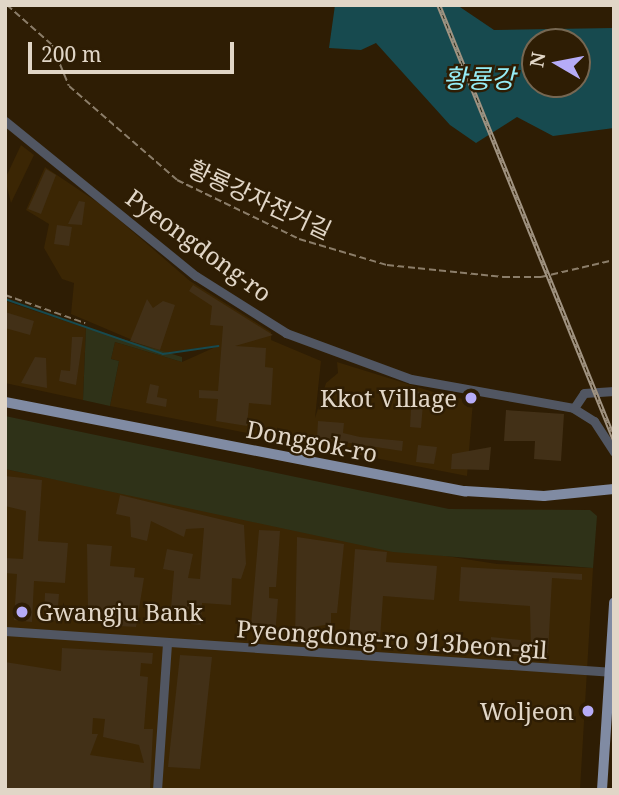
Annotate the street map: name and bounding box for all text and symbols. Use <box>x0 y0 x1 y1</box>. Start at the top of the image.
scale bar <box>32 28 238 72</box>
north arrow <box>521 28 591 98</box>
text: 200 m <box>41 40 102 68</box>
text: N <box>523 50 551 69</box>
water label: 황룡강 <box>443 63 515 95</box>
street label: 황룡강자전거길 <box>184 153 336 245</box>
street label: Pyeongdong-ro <box>121 183 277 307</box>
place label: Kkot Village <box>320 384 457 412</box>
marker: Kkot Village <box>463 390 479 406</box>
street label: Donggok-ro <box>244 414 380 468</box>
place label: Gwangju Bank <box>36 598 203 626</box>
marker: Gwangju Bank <box>14 604 30 620</box>
street label: Pyeongdong-ro 913beon-gil <box>236 614 548 664</box>
place label: Woljeon <box>480 697 574 725</box>
marker: Woljeon <box>580 703 596 719</box>

